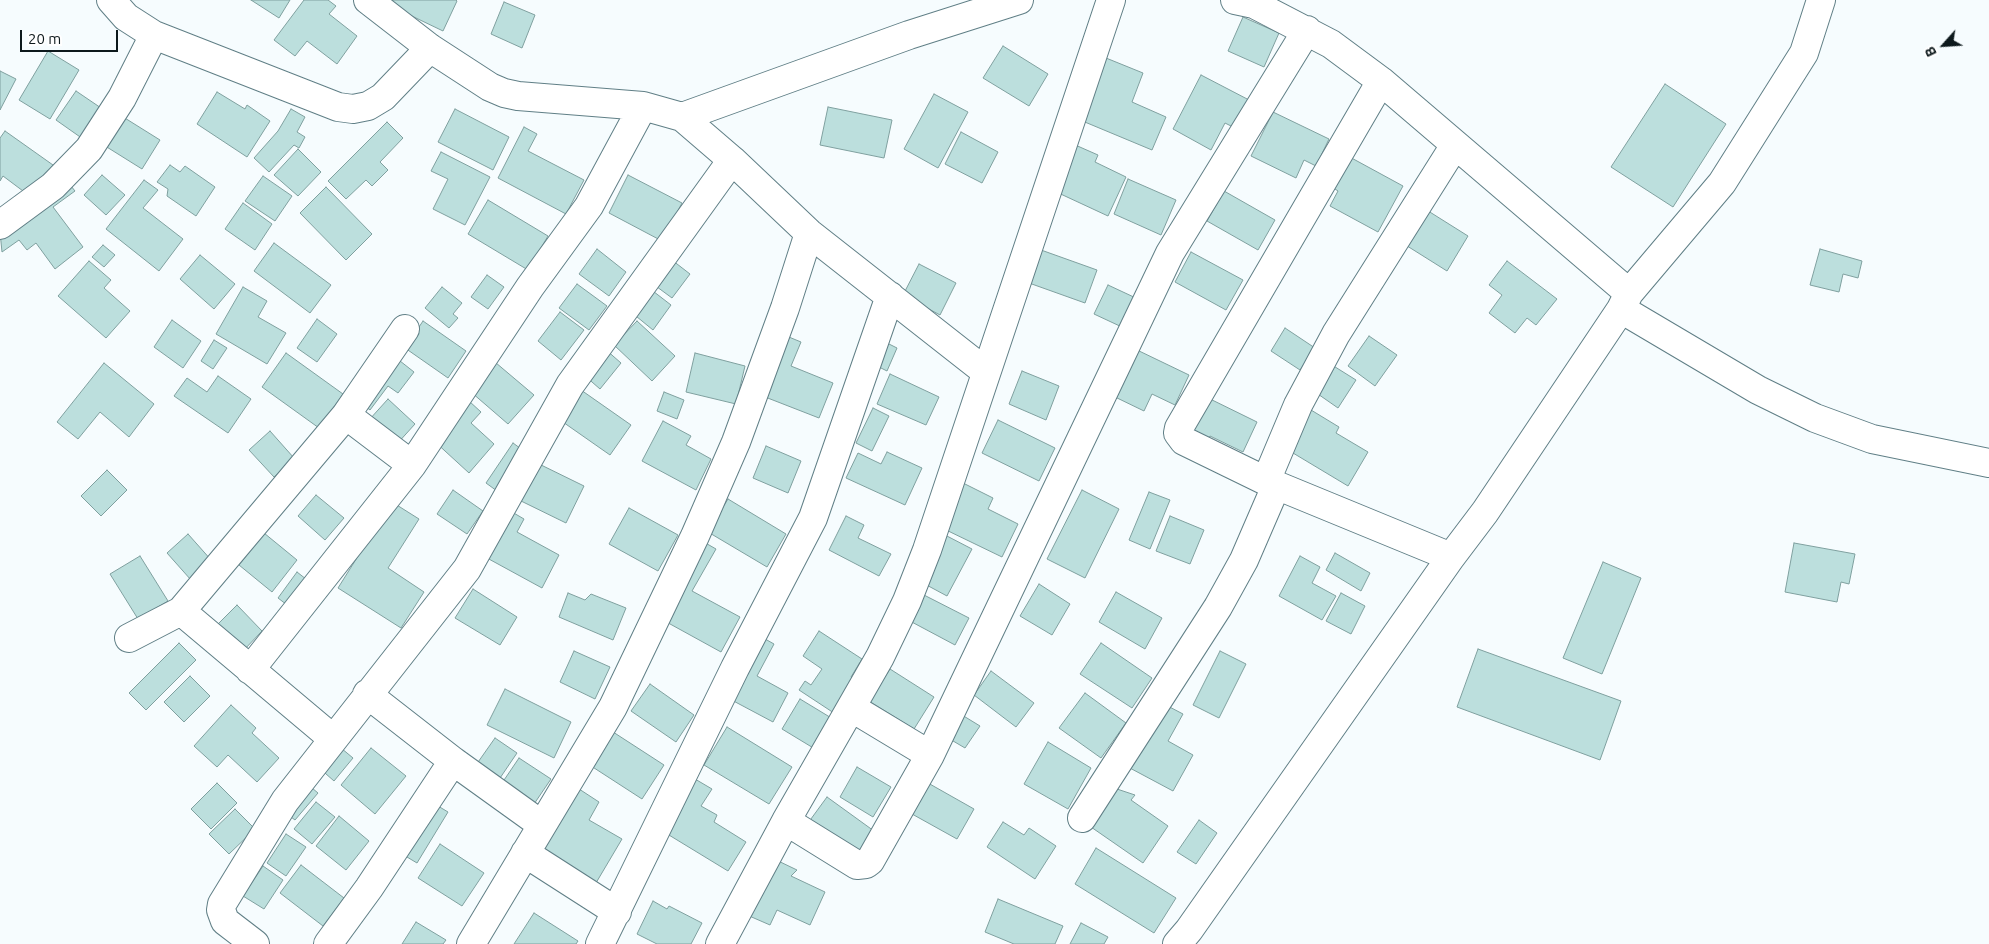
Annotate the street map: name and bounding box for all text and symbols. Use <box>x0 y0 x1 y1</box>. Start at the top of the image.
scale bar <box>22 20 120 52</box>
north arrow <box>1919 20 1969 70</box>
text: 20 m <box>28 30 61 47</box>
text: B <box>1921 44 1940 59</box>

